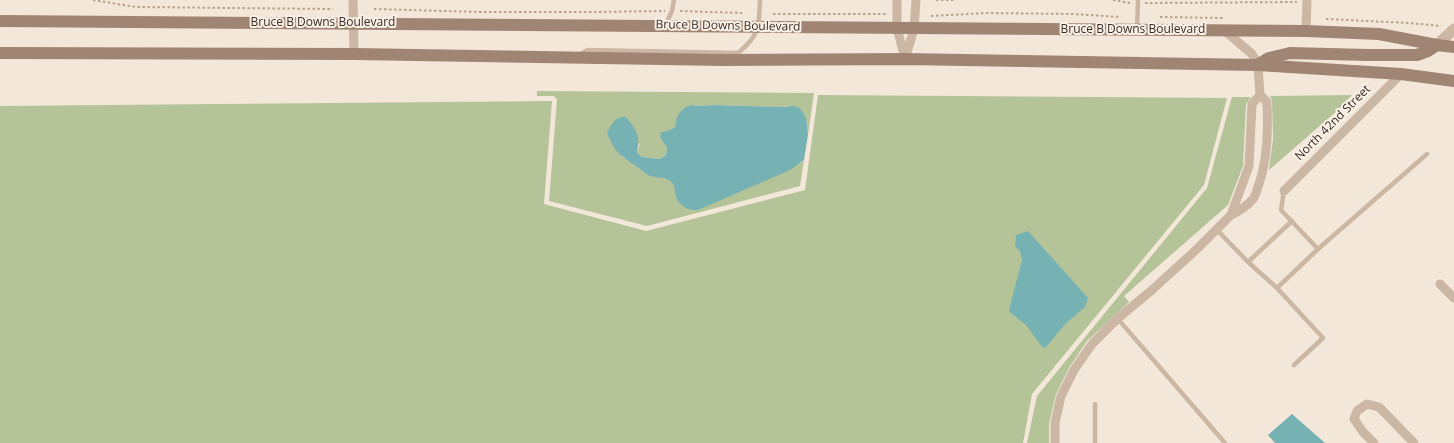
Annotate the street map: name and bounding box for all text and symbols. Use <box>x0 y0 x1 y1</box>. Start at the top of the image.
street label: Bruce B Downs Boulevard <box>251 16 395 30</box>
street label: Bruce B Downs Boulevard <box>655 18 801 34</box>
street label: Bruce B Downs Boulevard <box>1061 23 1205 37</box>
street label: North 42nd Street <box>1292 82 1374 164</box>

